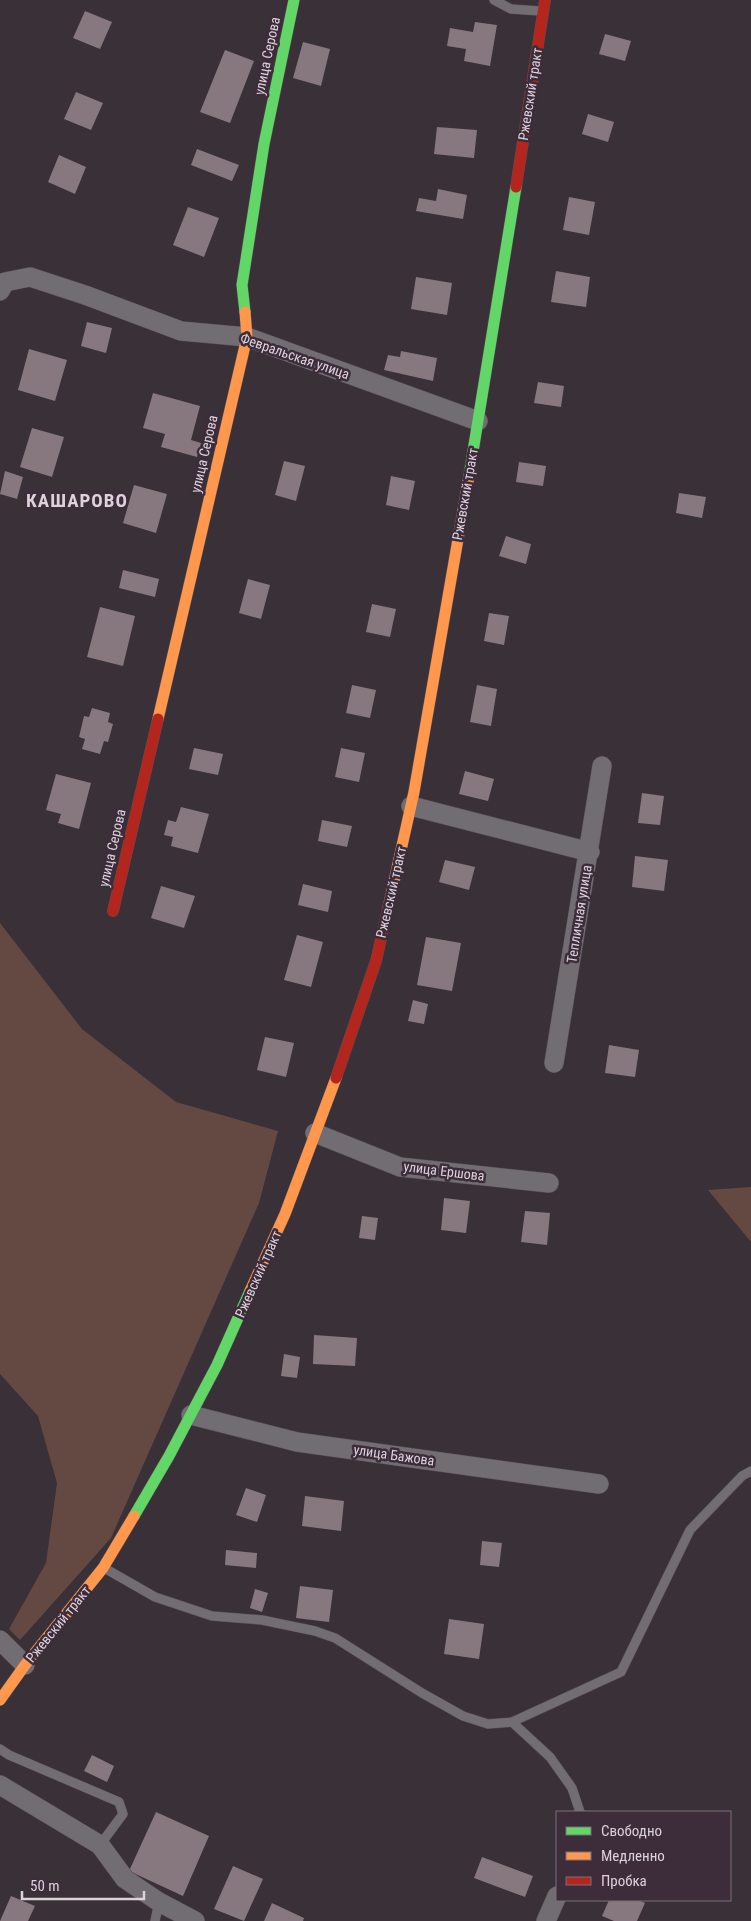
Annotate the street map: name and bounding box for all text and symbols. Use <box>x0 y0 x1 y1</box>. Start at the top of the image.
street label: улица Серова <box>251 16 283 96</box>
street label: Ржевский тракт <box>515 47 545 141</box>
street label: Февральская улица <box>238 330 352 382</box>
street label: улица Серова <box>187 414 221 494</box>
street label: Ржевский тракт <box>449 447 481 541</box>
district label: КАШАРОВО <box>26 489 128 512</box>
street label: улица Серова <box>95 808 129 888</box>
street label: Ржевский тракт <box>373 845 409 939</box>
street label: Тепличная улица <box>563 864 595 964</box>
street label: улица Ершова <box>403 1158 485 1184</box>
street label: Ржевский тракт <box>232 1228 284 1320</box>
street label: улица Бажова <box>353 1441 435 1469</box>
street label: Ржевский тракт <box>22 1583 94 1665</box>
legend <box>556 1811 731 1901</box>
text: Свободно <box>601 1822 662 1840</box>
text: Медленно <box>601 1847 665 1865</box>
scale bar <box>22 1868 145 1900</box>
text: Пробка <box>601 1872 647 1890</box>
text: 50 m <box>30 1877 60 1895</box>

